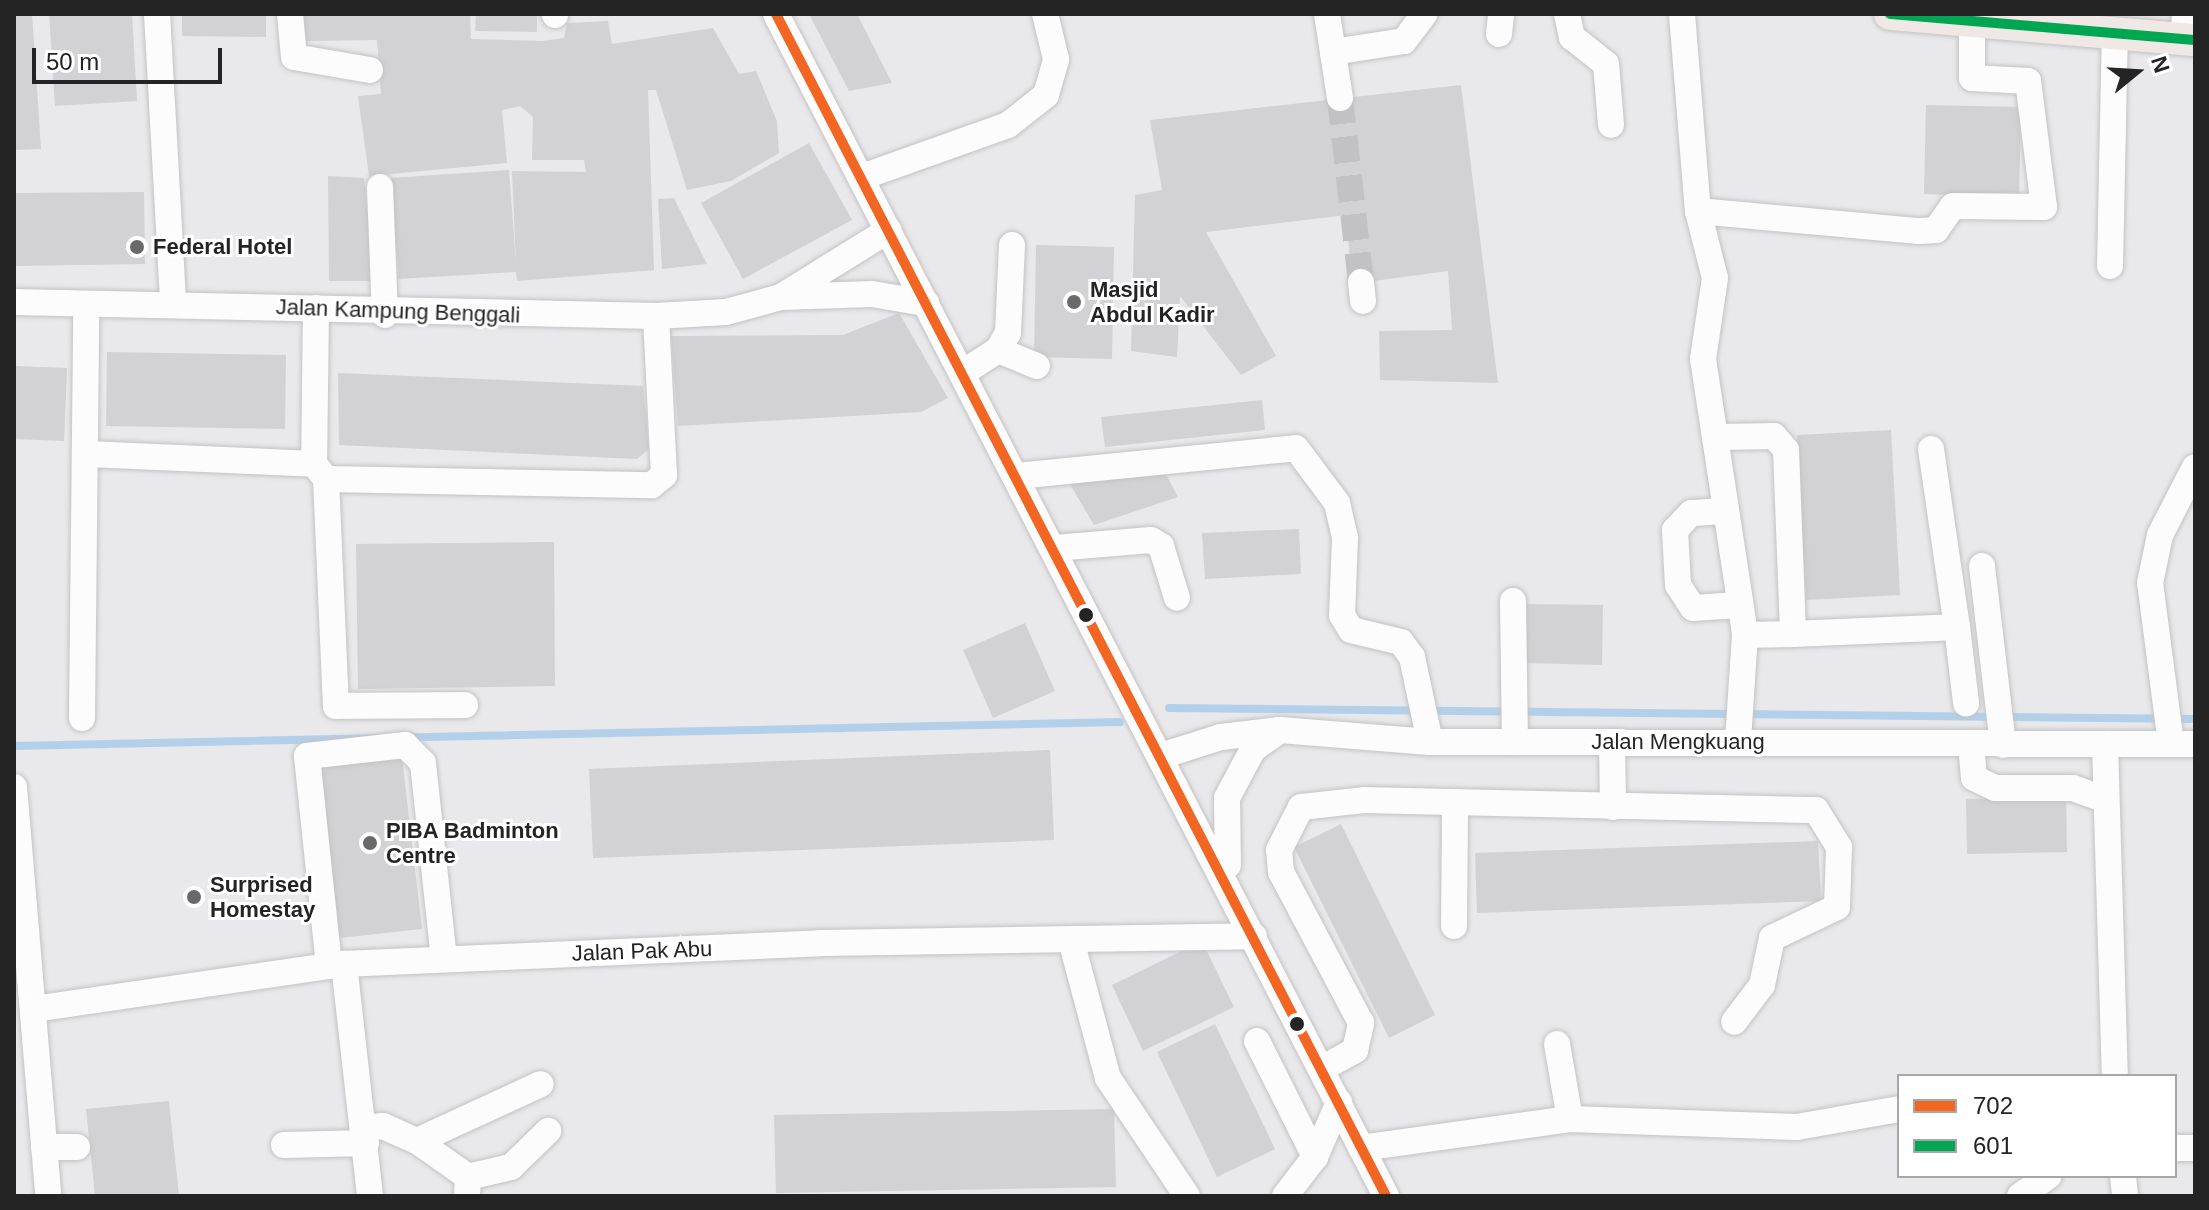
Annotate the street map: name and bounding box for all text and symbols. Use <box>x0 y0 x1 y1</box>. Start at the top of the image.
scale bar <box>36 32 226 82</box>
north arrow <box>2097 32 2177 112</box>
text: 50 m <box>46 48 99 75</box>
text: N <box>2146 53 2175 76</box>
place label: Federal Hotel <box>153 234 292 260</box>
marker: Federal Hotel <box>128 238 146 256</box>
place label: Masjid Abdul Kadir <box>1090 276 1215 328</box>
marker: Masjid Abdul Kadir <box>1065 293 1083 311</box>
street label: Jalan Kampung Benggali <box>275 294 521 328</box>
unlabelled marker <box>1078 607 1094 623</box>
street label: Jalan Mengkuang <box>1591 729 1765 755</box>
place label: PIBA Badminton Centre <box>386 817 560 868</box>
marker: PIBA Badminton Centre <box>361 834 379 852</box>
place label: Surprised Homestay <box>210 871 315 922</box>
marker: Surprised Homestay <box>185 888 203 906</box>
street label: Jalan Pak Abu <box>571 935 713 967</box>
unlabelled marker <box>1289 1016 1305 1032</box>
legend <box>1897 1074 2177 1178</box>
text: 702 <box>1973 1092 2013 1119</box>
text: 601 <box>1973 1132 2013 1159</box>

